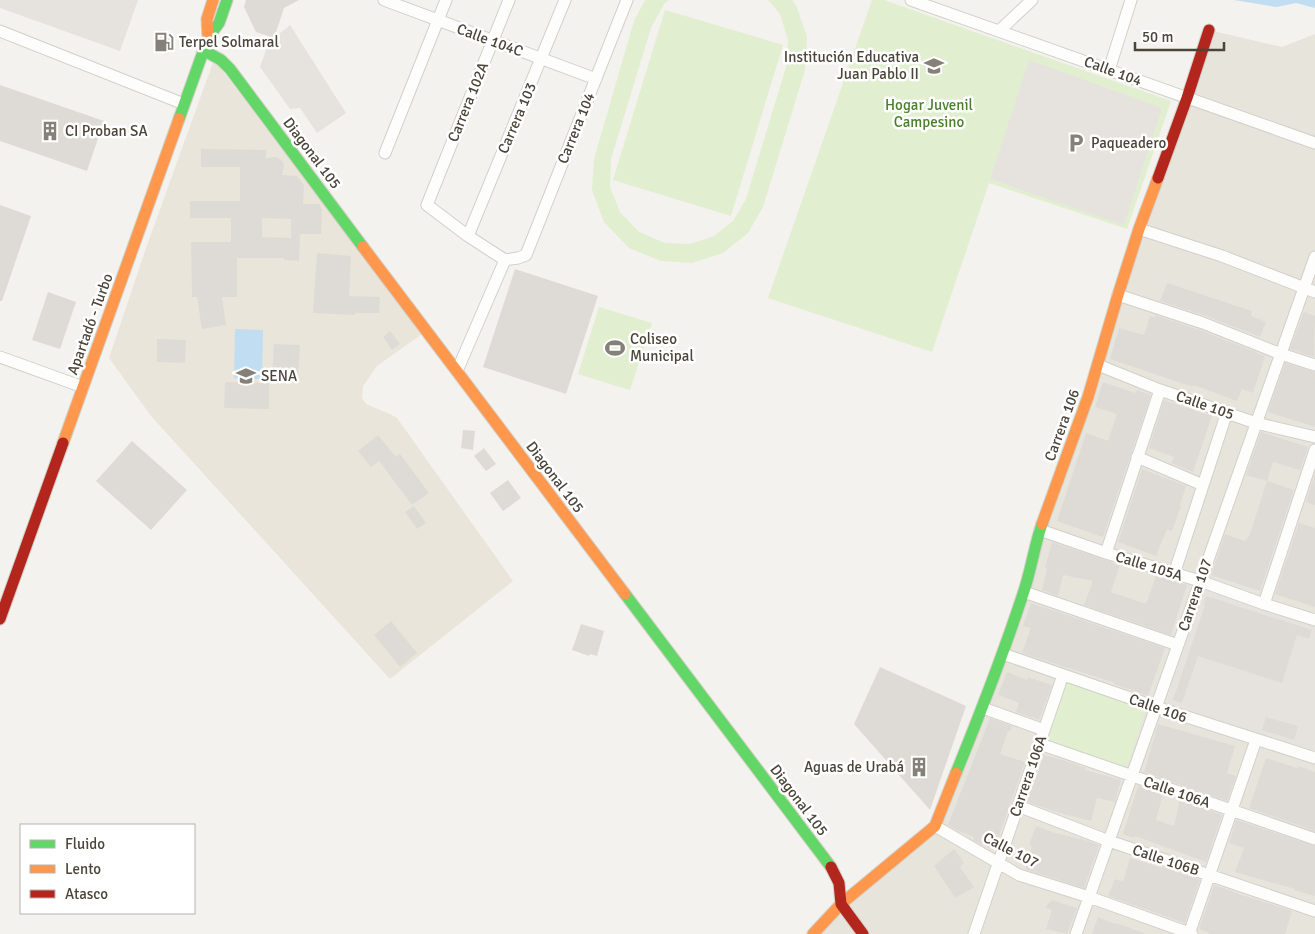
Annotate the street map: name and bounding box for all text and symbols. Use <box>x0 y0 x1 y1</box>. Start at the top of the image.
street label: Calle 104C <box>454 20 526 60</box>
scale bar <box>1135 20 1224 52</box>
text: 50 m <box>1142 28 1173 46</box>
fuel station icon: Terpel Solmaral <box>153 31 175 53</box>
place label: Terpel Solmaral <box>179 33 279 51</box>
place label: Institución Educativa Juan Pablo II <box>784 48 919 83</box>
street label: Calle 104 <box>1082 52 1144 90</box>
school or university icon: Institución Educativa Juan Pablo II <box>923 55 945 77</box>
street label: Carrera 102A <box>444 59 492 145</box>
street label: Carrera 103 <box>494 80 540 156</box>
street label: Carrera 104 <box>554 90 598 166</box>
park label: Hogar Juvenil Campesino <box>885 96 973 131</box>
street label: Diagonal 105 <box>279 114 345 192</box>
building icon: CI Proban SA <box>39 120 61 142</box>
place label: CI Proban SA <box>65 122 148 140</box>
parking icon: Paqueadero <box>1065 132 1087 154</box>
place label: Paqueadero <box>1091 134 1167 152</box>
street label: Apartadó - Turbo <box>63 271 117 377</box>
place label: Coliseo Municipal <box>630 330 694 365</box>
sports icon: Coliseo Municipal <box>604 337 626 359</box>
school or university icon: SENA <box>235 365 257 387</box>
place label: SENA <box>261 367 297 385</box>
street label: Carrera 106 <box>1041 386 1083 464</box>
street label: Calle 105 <box>1174 387 1236 423</box>
street label: Diagonal 105 <box>522 438 588 516</box>
street label: Calle 105A <box>1113 547 1185 585</box>
street label: Carrera 107 <box>1174 556 1216 634</box>
street label: Calle 106 <box>1127 690 1189 726</box>
street label: Carrera 106A <box>1006 733 1050 819</box>
building icon: Aguas de Urabá <box>908 756 930 778</box>
place label: Aguas de Urabá <box>804 758 904 776</box>
street label: Diagonal 105 <box>766 761 832 839</box>
street label: Calle 106A <box>1141 772 1213 812</box>
legend <box>20 824 195 914</box>
street label: Calle 107 <box>980 828 1042 872</box>
text: Fluido <box>65 835 105 853</box>
street label: Calle 106B <box>1130 841 1202 879</box>
text: Lento <box>65 860 101 878</box>
text: Atasco <box>65 885 108 903</box>

